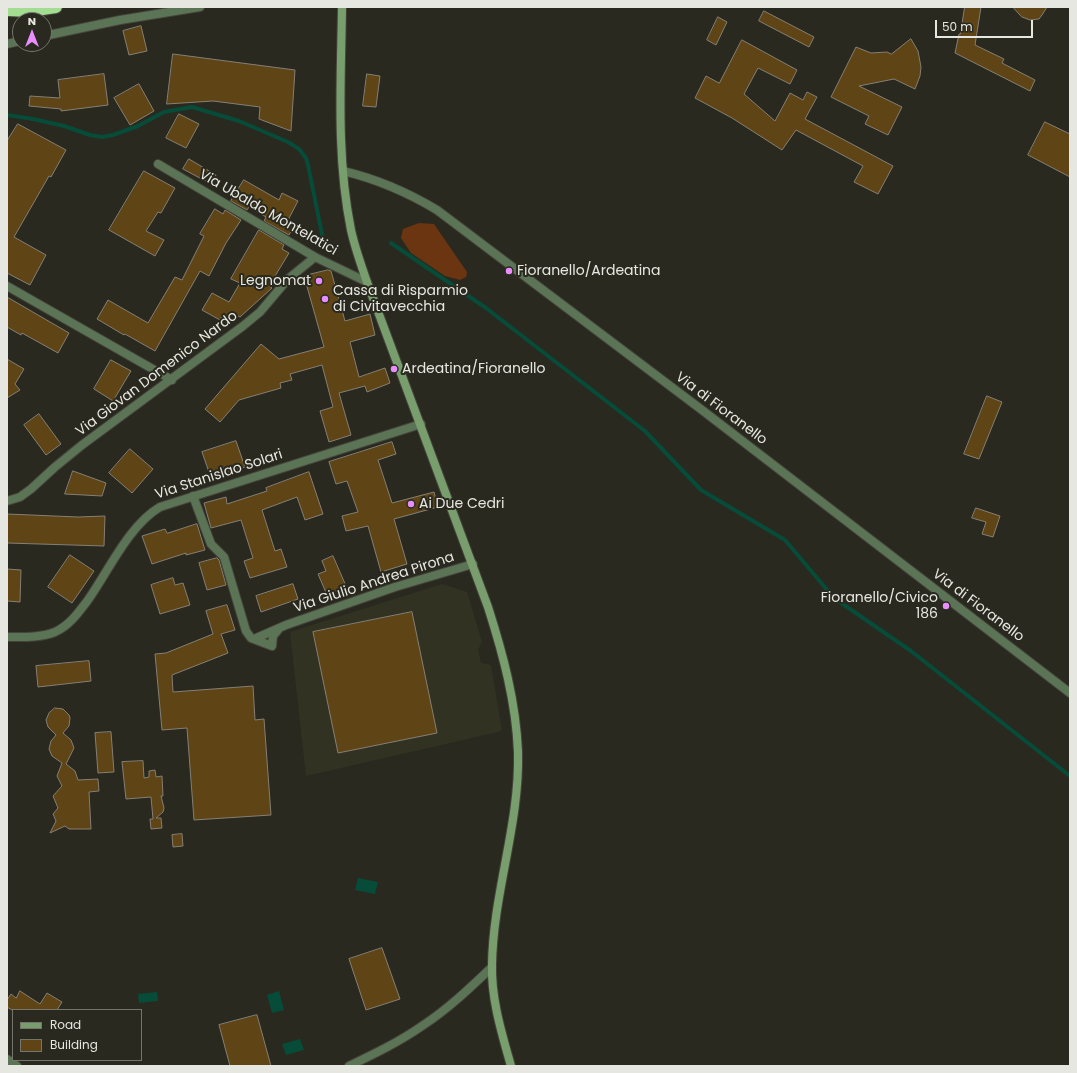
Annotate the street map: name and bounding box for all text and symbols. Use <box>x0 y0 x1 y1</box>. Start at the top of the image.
north arrow <box>12 12 52 52</box>
scale bar <box>937 12 1035 38</box>
text: N <box>28 13 36 29</box>
text: 50 m <box>942 18 973 35</box>
street label: Via Ubaldo Montelatici <box>196 166 340 260</box>
place label: Fioranello/Ardeatina <box>517 263 661 279</box>
marker: Fioranello/Ardeatina <box>504 266 514 276</box>
place label: Legnomat <box>240 273 311 289</box>
marker: Legnomat <box>314 276 324 286</box>
place label: Cassa di Risparmio di Civitavecchia <box>333 283 468 316</box>
marker: Cassa di Risparmio di Civitavecchia <box>320 294 330 304</box>
street label: Via Giovan Domenico Nardo <box>73 308 241 440</box>
place label: Ardeatina/Fioranello <box>402 361 546 377</box>
marker: Ardeatina/Fioranello <box>389 364 399 374</box>
street label: Via di Fioranello <box>672 369 770 449</box>
street label: Via Stanislao Solari <box>153 446 285 504</box>
place label: Ai Due Cedri <box>419 496 505 512</box>
marker: Ai Due Cedri <box>406 499 416 509</box>
street label: Via Giulio Andrea Pirona <box>291 549 457 617</box>
street label: Via di Fioranello <box>929 566 1027 646</box>
place label: Fioranello/Civico 186 <box>821 590 938 622</box>
marker: Fioranello/Civico 186 <box>941 601 951 611</box>
legend <box>12 1009 142 1061</box>
text: Road <box>50 1016 81 1033</box>
text: Building <box>50 1036 98 1053</box>

